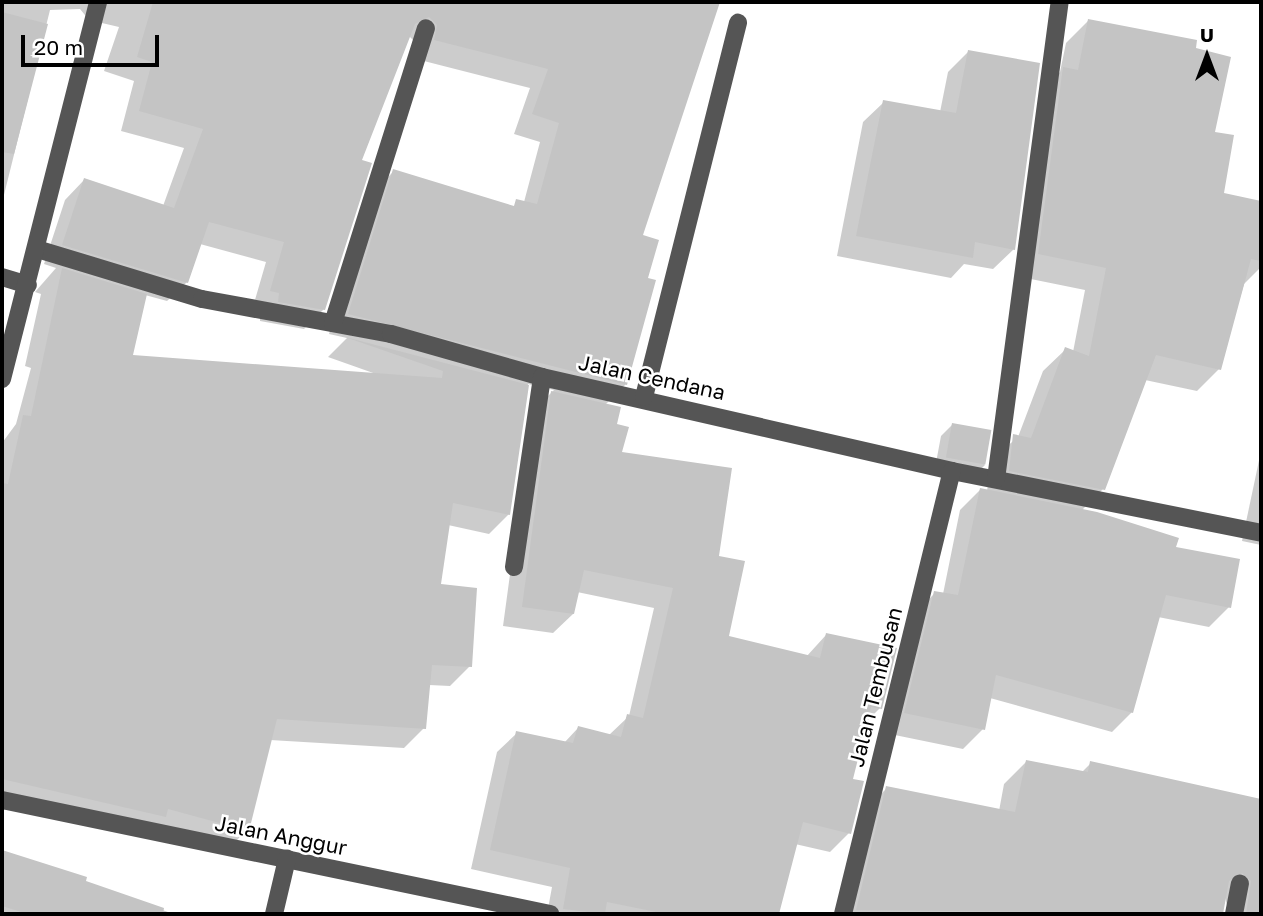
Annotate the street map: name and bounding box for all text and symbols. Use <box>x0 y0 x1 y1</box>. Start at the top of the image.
scale bar <box>24 21 163 65</box>
north arrow <box>1172 21 1242 91</box>
text: U <box>1200 23 1214 46</box>
text: 20 m <box>34 34 83 60</box>
street label: Jalan Cendana <box>576 349 728 405</box>
street label: Jalan Tembusan <box>843 605 907 769</box>
street label: Jalan Anggur <box>213 810 349 860</box>

